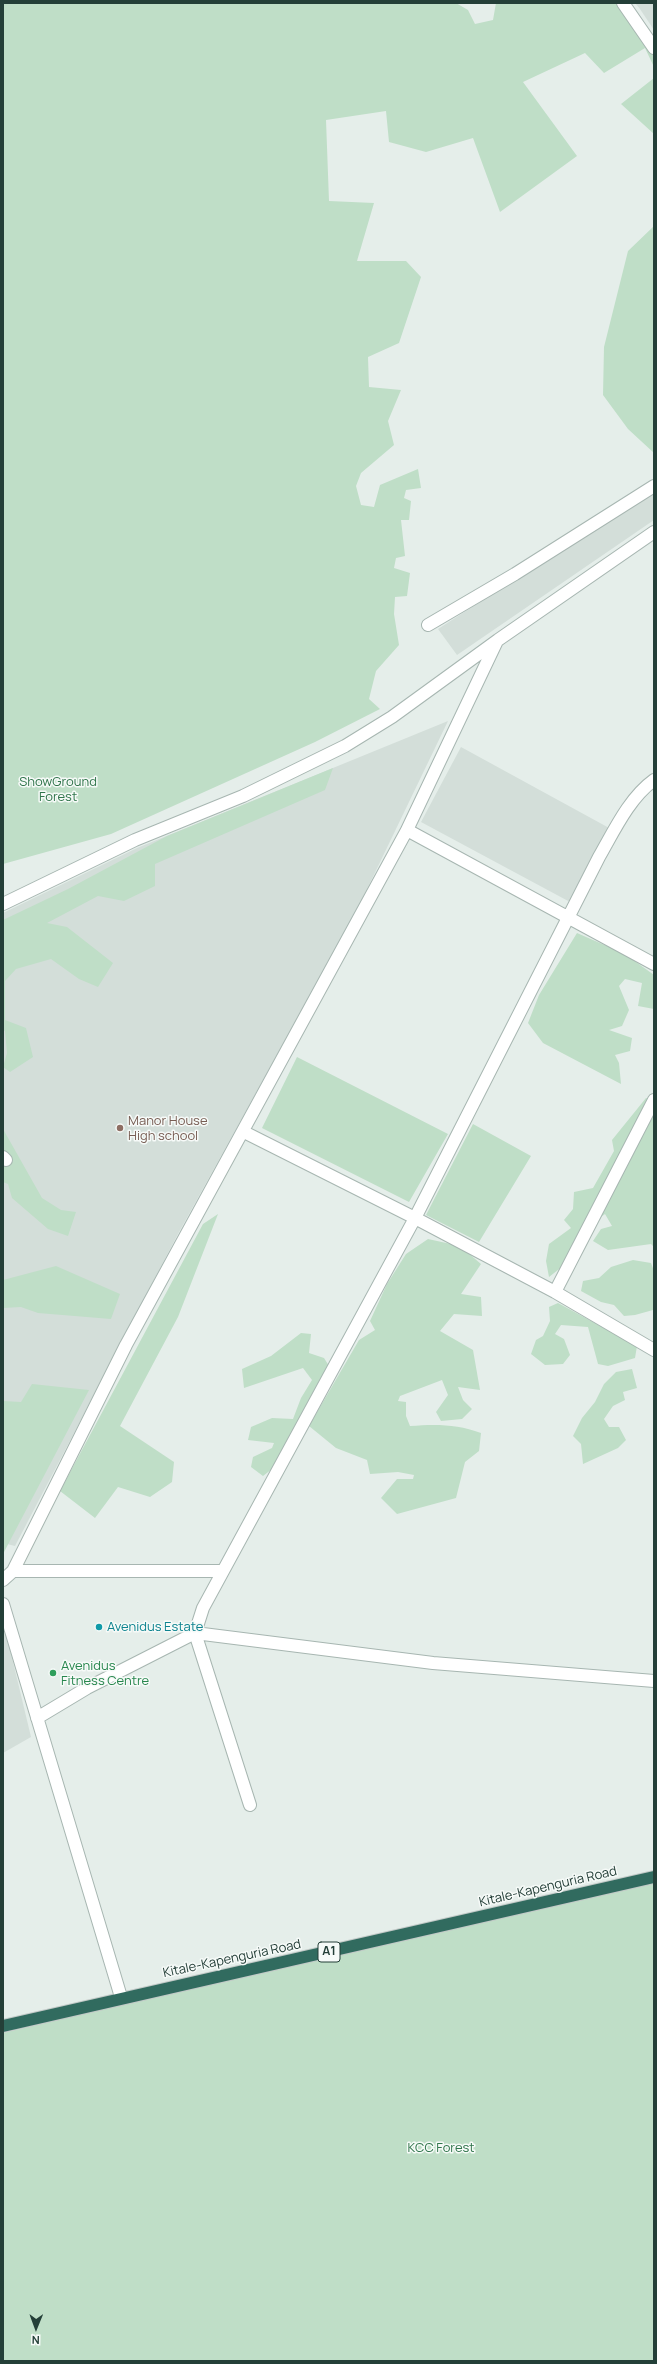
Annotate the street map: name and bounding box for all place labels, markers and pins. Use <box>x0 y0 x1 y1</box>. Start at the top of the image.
place label: Manor House High school <box>128 1113 208 1144</box>
marker: Manor House High school <box>115 1123 125 1133</box>
place label: Avenidus Estate <box>107 1619 203 1635</box>
marker: Avenidus Estate <box>94 1622 104 1632</box>
place label: Avenidus Fitness Centre <box>61 1658 149 1689</box>
marker: Avenidus Fitness Centre <box>48 1668 58 1678</box>

